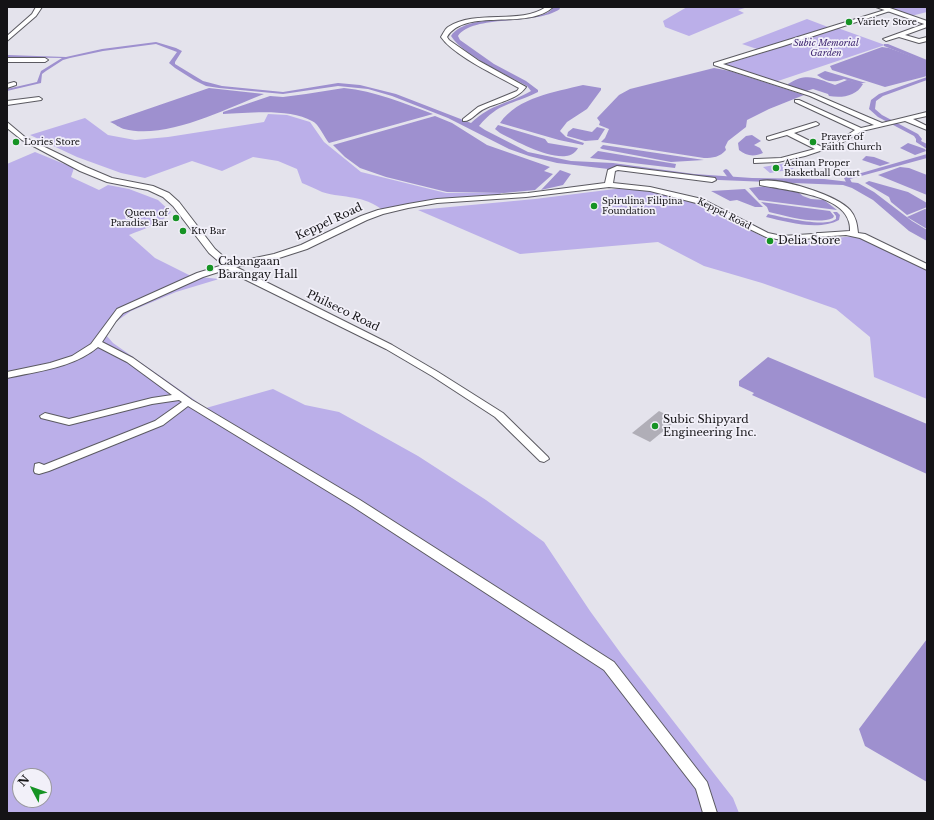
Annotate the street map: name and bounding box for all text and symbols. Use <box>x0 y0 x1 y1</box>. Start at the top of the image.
marker: Variety Store <box>844 17 854 27</box>
place label: Variety Store <box>857 17 917 27</box>
park label: Subic Memorial Garden <box>793 38 859 59</box>
place label: Prayer of Faith Church <box>821 132 882 153</box>
marker: Lories Store <box>11 137 21 147</box>
place label: Lories Store <box>24 137 80 147</box>
marker: Prayer of Faith Church <box>808 137 818 147</box>
place label: Asinan Proper Basketball Court <box>784 158 860 179</box>
marker: Asinan Proper Basketball Court <box>771 163 781 173</box>
place label: Spirulina Filipina Foundation <box>602 196 682 217</box>
street label: Keppel Road <box>695 196 753 232</box>
street label: Keppel Road <box>294 201 364 243</box>
marker: Spirulina Filipina Foundation <box>589 201 599 211</box>
place label: Queen of Paradise Bar <box>111 208 168 229</box>
marker: Queen of Paradise Bar <box>171 213 181 223</box>
marker: Ktv Bar <box>178 226 188 236</box>
place label: Ktv Bar <box>191 226 226 236</box>
place label: Delia Store <box>778 234 840 248</box>
marker: Delia Store <box>765 236 775 246</box>
place label: Cabangaan Barangay Hall <box>218 255 298 281</box>
marker: Cabangaan Barangay Hall <box>205 263 215 273</box>
street label: Philseco Road <box>304 288 382 334</box>
place label: Subic Shipyard Engineering Inc. <box>663 413 756 439</box>
marker: Subic Shipyard Engineering Inc. <box>650 421 660 431</box>
north arrow <box>12 768 52 808</box>
text: N <box>15 772 32 789</box>

